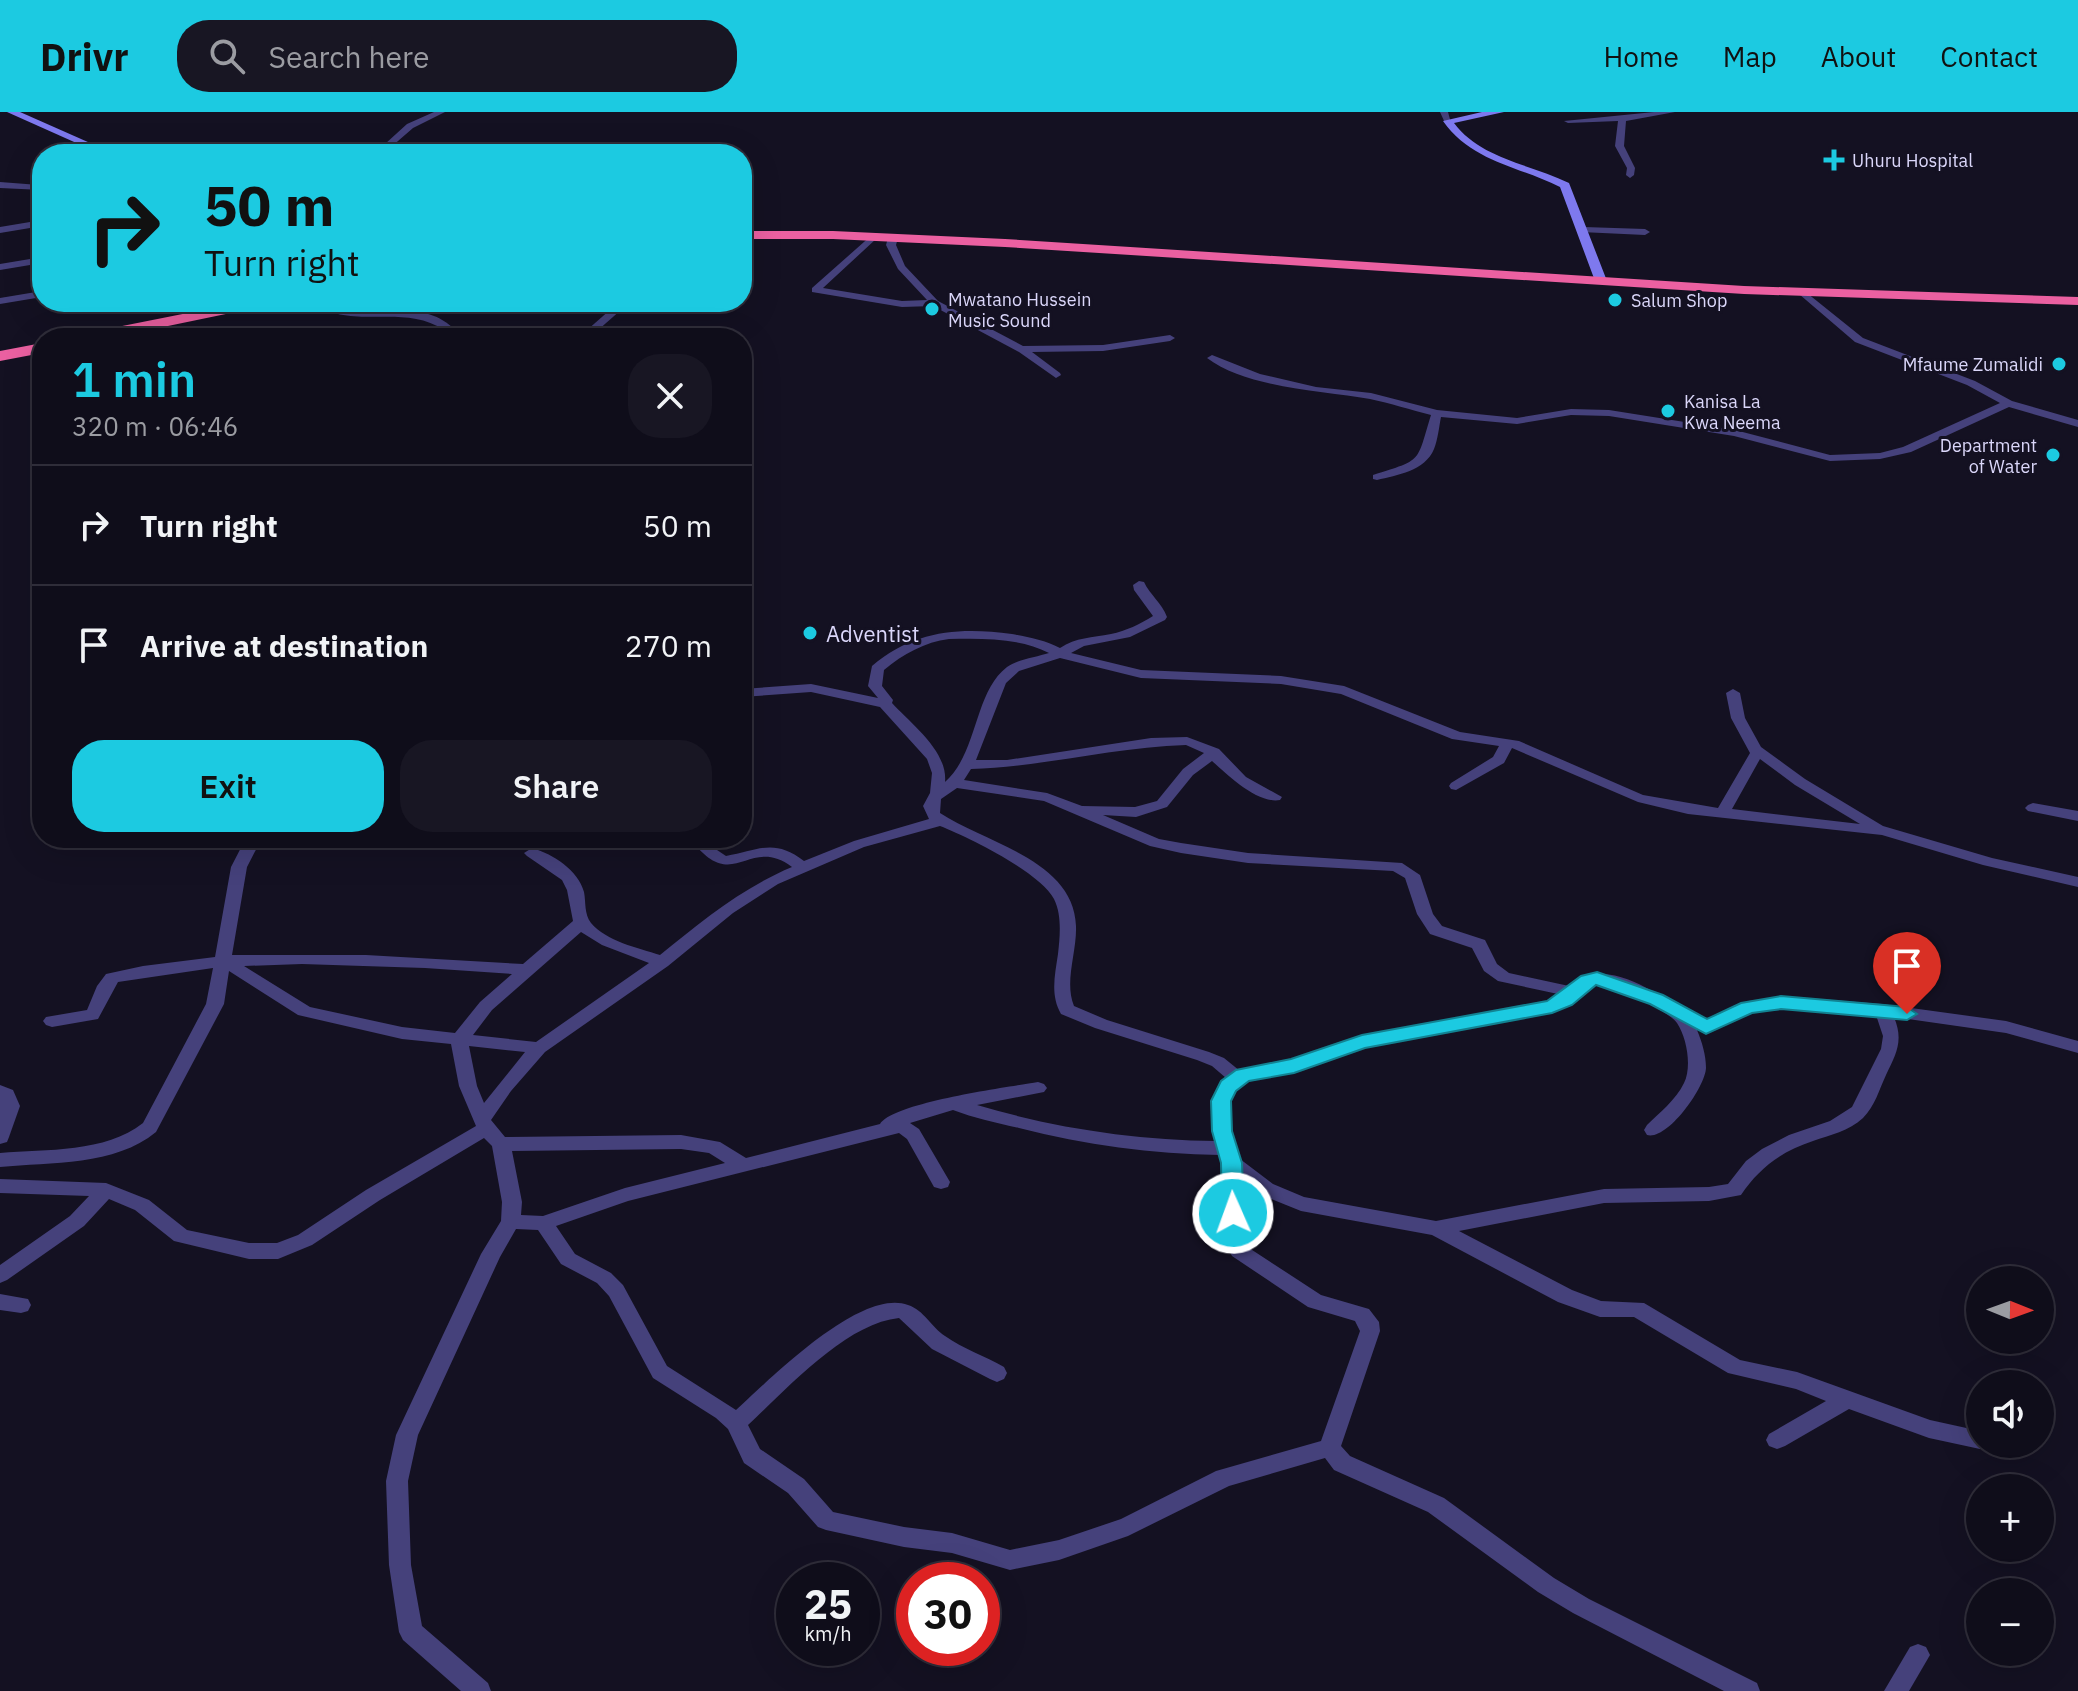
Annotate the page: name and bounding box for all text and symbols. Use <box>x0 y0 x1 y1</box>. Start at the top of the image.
search box <box>177 20 737 92</box>
text: Drivr <box>40 32 129 81</box>
icon: search <box>205 34 249 78</box>
text: Search here <box>269 37 429 76</box>
text: Home <box>1603 38 1679 75</box>
text: Map <box>1723 38 1777 75</box>
text: About <box>1821 38 1896 75</box>
text: Contact <box>1940 38 2038 75</box>
marker: Uhuru Hospital <box>1823 149 1845 171</box>
place label: Uhuru Hospital <box>1852 149 1973 172</box>
text: 50 m <box>204 169 334 241</box>
icon: right <box>72 176 176 280</box>
text: Turn right <box>204 239 360 286</box>
place label: Mwatano Hussein Music Sound <box>948 288 1091 332</box>
place label: Salum Shop <box>1631 289 1727 312</box>
marker: Salum Shop <box>1606 291 1624 309</box>
marker: Mwatano Hussein Music Sound <box>923 300 941 318</box>
text: 1 min <box>72 348 196 410</box>
place label: Mfaume Zumalidi <box>1903 353 2043 376</box>
button: close <box>628 354 712 438</box>
marker: Mfaume Zumalidi <box>2050 355 2068 373</box>
place label: Kanisa La Kwa Neema <box>1684 390 1781 434</box>
marker: Kanisa La Kwa Neema <box>1659 402 1677 420</box>
text: 320 m · 06:46 <box>72 409 238 443</box>
place label: Department of Water <box>1940 434 2037 478</box>
marker: Department of Water <box>2044 446 2062 464</box>
icon: right <box>72 503 116 547</box>
text: Turn right <box>140 506 278 545</box>
text: 50 m <box>643 506 712 545</box>
place label: Adventist <box>826 619 920 648</box>
icon: arrive <box>72 623 116 667</box>
marker: Adventist <box>801 624 819 642</box>
text: Arrive at destination <box>140 626 428 665</box>
text: 270 m <box>625 626 712 665</box>
button: Exit <box>72 740 384 832</box>
button: Share <box>400 740 712 832</box>
pin <box>1873 932 1941 1014</box>
icon: arrive <box>1885 944 1929 988</box>
position arrow <box>1191 1171 1275 1255</box>
north arrow <box>1966 1266 2054 1354</box>
map controls <box>1966 1266 2054 1666</box>
button: sound <box>1966 1370 2054 1458</box>
button: + <box>1966 1474 2054 1562</box>
speed limit sign: 30 <box>896 1562 1000 1666</box>
text: 25 <box>804 1578 852 1630</box>
button: − <box>1966 1578 2054 1666</box>
text: km/h <box>804 1620 852 1647</box>

